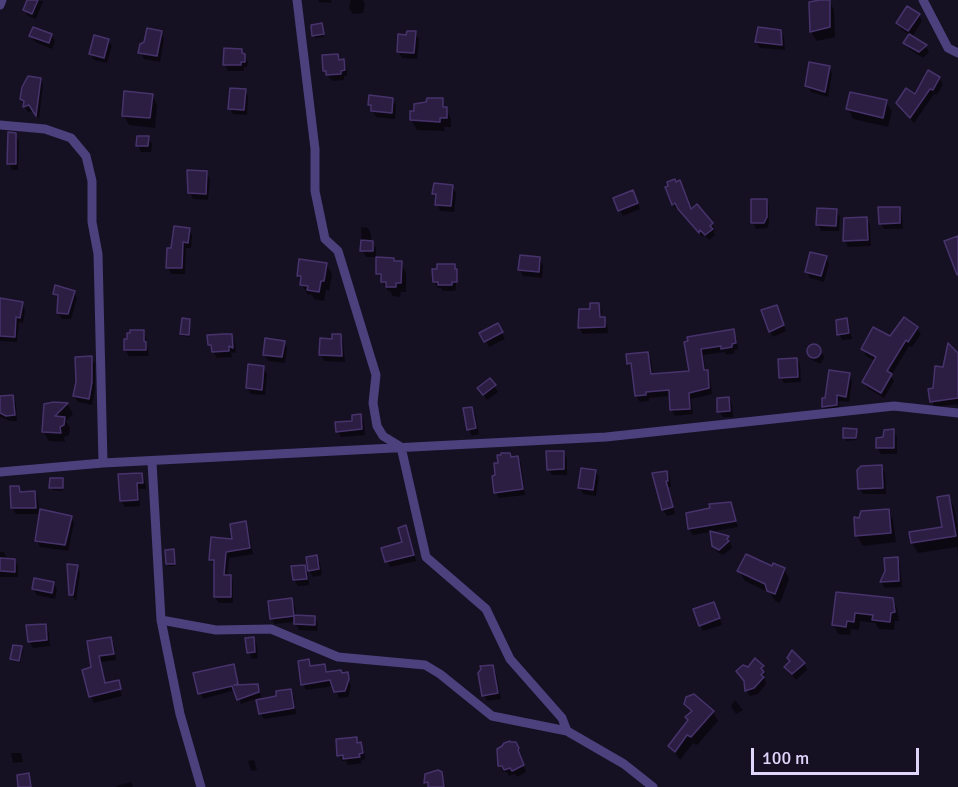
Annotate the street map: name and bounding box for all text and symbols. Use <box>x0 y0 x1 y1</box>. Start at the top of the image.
scale bar <box>754 736 922 774</box>
text: 100 m <box>762 747 809 769</box>

